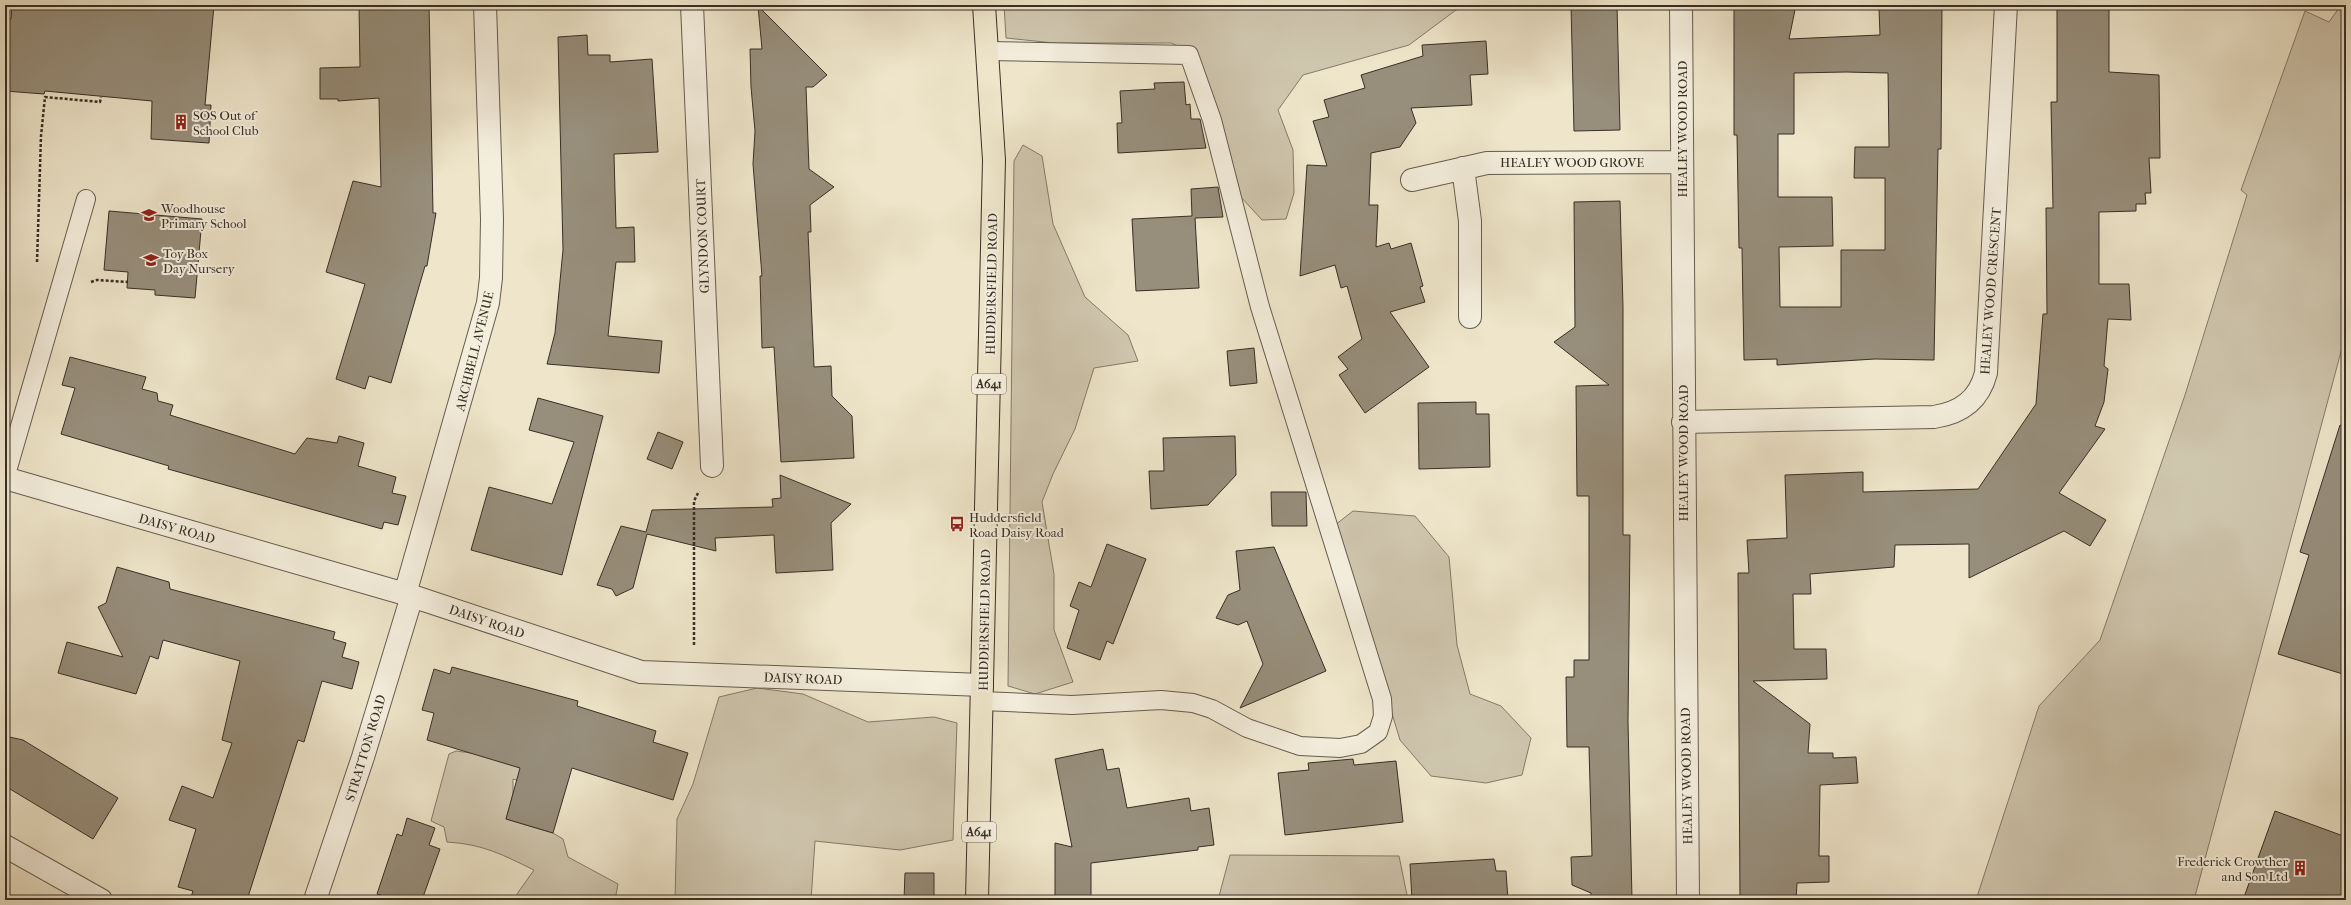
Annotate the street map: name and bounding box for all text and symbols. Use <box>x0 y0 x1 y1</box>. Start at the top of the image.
street label: HEALEY WOOD ROAD <box>1675 60 1690 198</box>
place label: SOS Out of School Club <box>193 108 259 138</box>
building icon: SOS Out of School Club <box>172 113 190 131</box>
street label: HEALEY WOOD GROVE <box>1500 155 1644 170</box>
street label: GLYNDON COURT <box>693 178 712 294</box>
place label: Woodhouse Primary School <box>160 201 247 231</box>
school or university icon: Woodhouse Primary School <box>140 206 158 224</box>
street label: HEALEY WOOD CRESCENT <box>1977 207 2004 375</box>
street label: HUDDERSFIELD ROAD <box>983 213 1000 355</box>
place label: Toy Box Day Nursery <box>163 246 236 276</box>
school or university icon: Toy Box Day Nursery <box>142 251 160 269</box>
street label: ARCHBELL AVENUE <box>452 289 497 414</box>
road number: A641 <box>972 374 1006 394</box>
street label: HEALEY WOOD ROAD <box>1676 384 1691 522</box>
street label: DAISY ROAD <box>137 510 217 547</box>
place label: Huddersfield Road Daisy Road <box>969 510 1065 540</box>
bus stop icon: Huddersfield Road Daisy Road <box>948 515 966 533</box>
street label: HUDDERSFIELD ROAD <box>976 549 993 691</box>
street label: DAISY ROAD <box>447 602 527 641</box>
street label: DAISY ROAD <box>763 670 843 687</box>
street label: STRATTON ROAD <box>342 693 389 803</box>
street label: HEALEY WOOD ROAD <box>1678 707 1695 845</box>
road number: A641 <box>962 822 996 842</box>
place label: Frederick Crowther and Son Ltd <box>2177 854 2289 884</box>
building icon: Frederick Crowther and Son Ltd <box>2291 859 2309 877</box>

